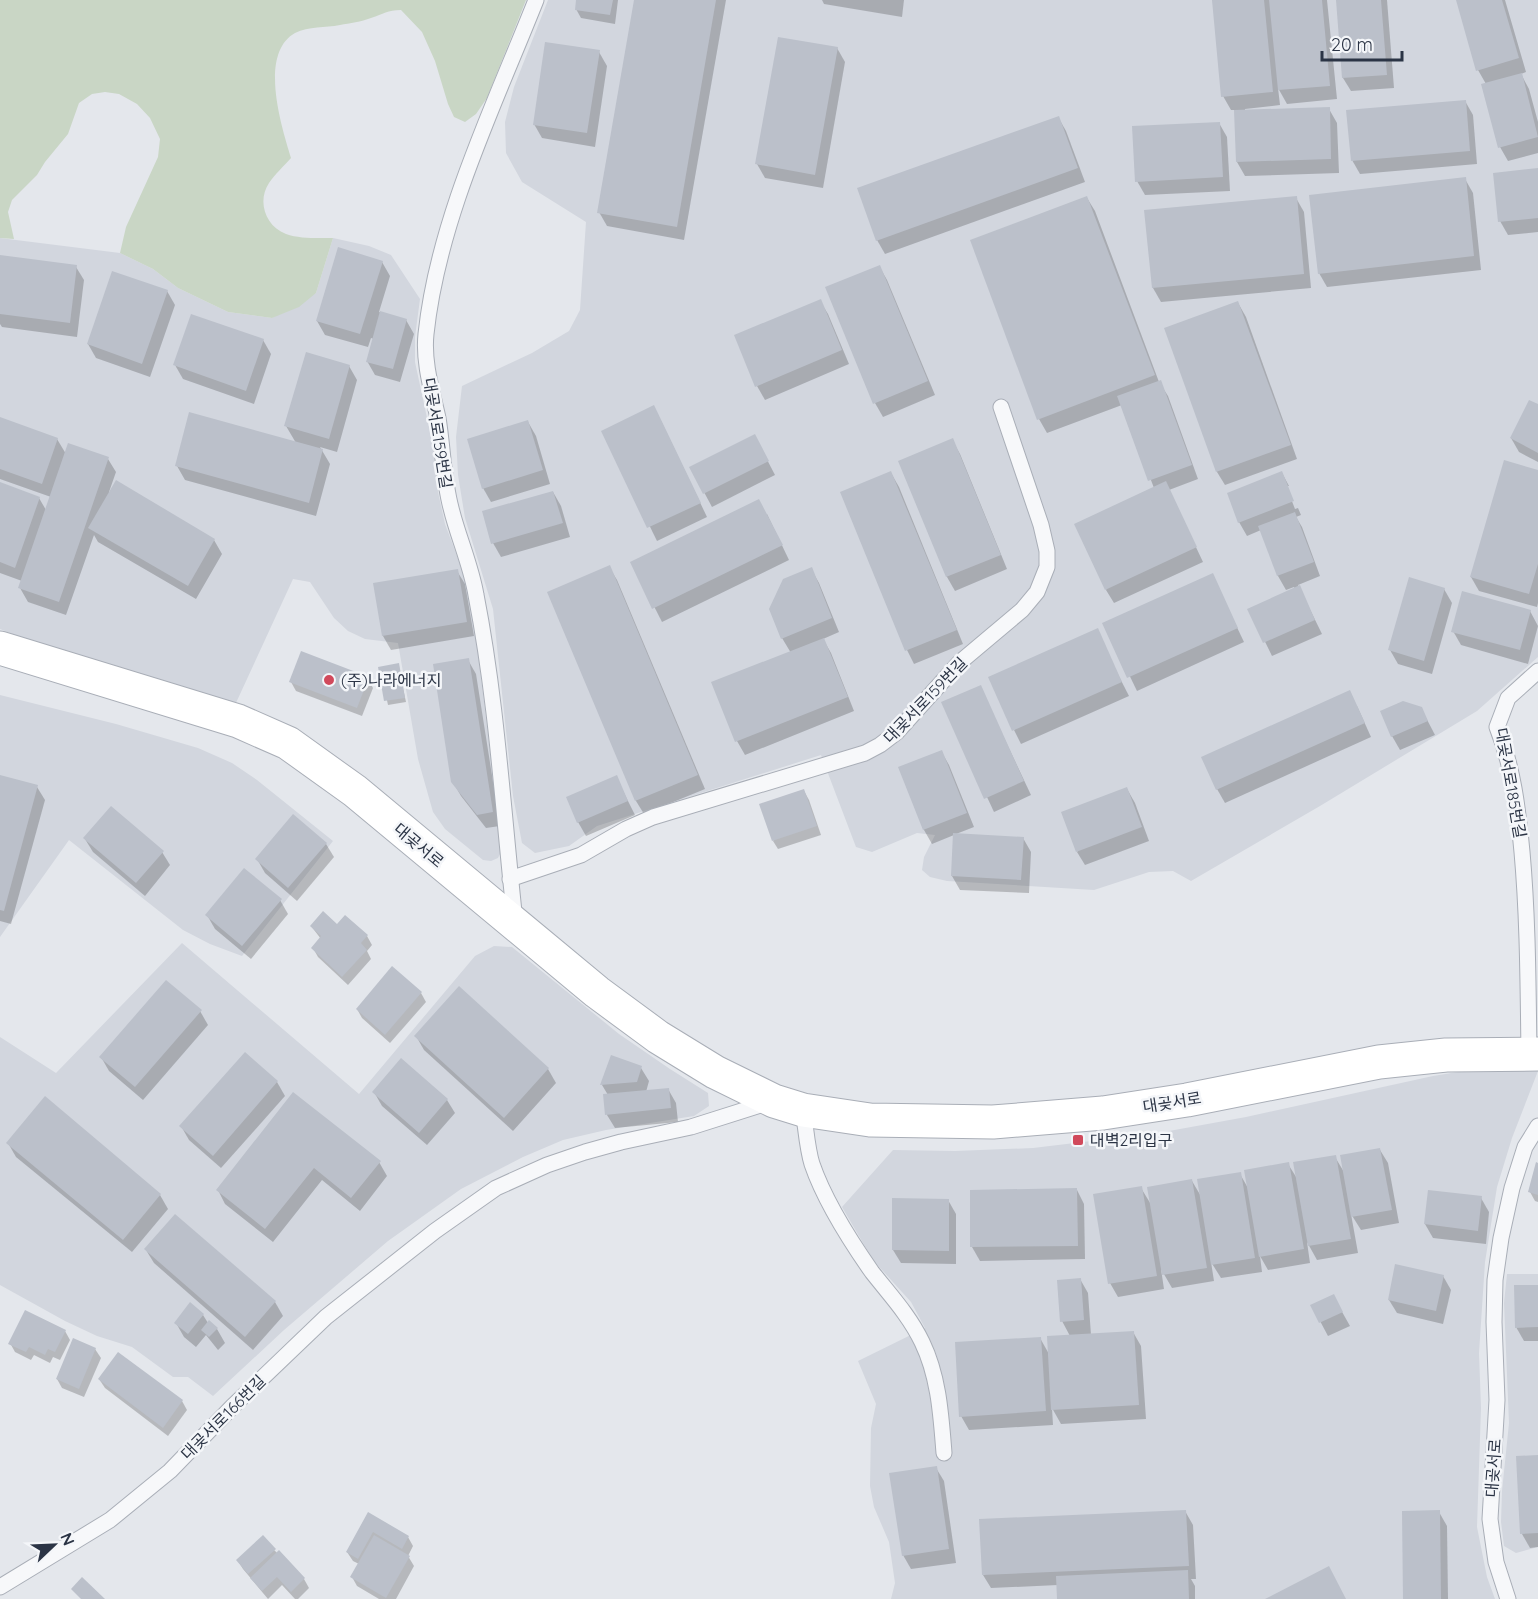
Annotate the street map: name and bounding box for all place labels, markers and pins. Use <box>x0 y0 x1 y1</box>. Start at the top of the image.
place label: (주)나라에너지 <box>341 670 441 690</box>
marker: (주)나라에너지 <box>322 673 336 687</box>
place label: 대벽2리입구 <box>1090 1130 1172 1150</box>
marker: 대벽2리입구 <box>1071 1133 1085 1147</box>

